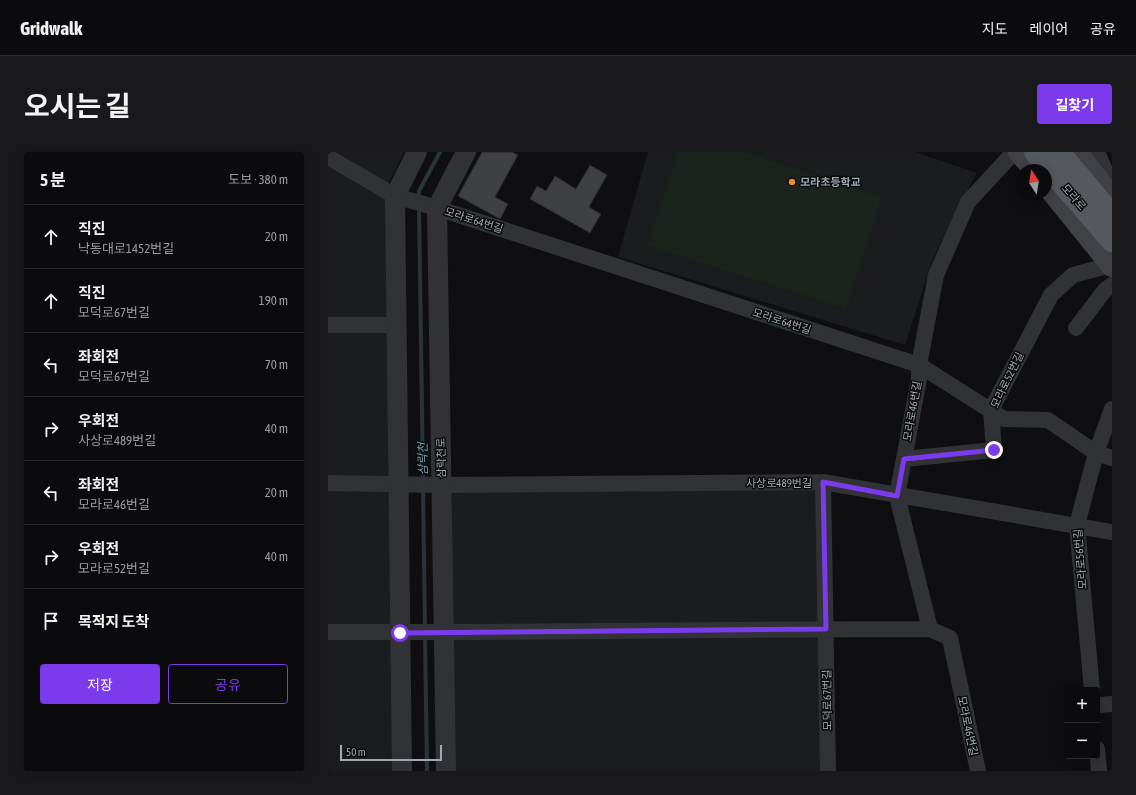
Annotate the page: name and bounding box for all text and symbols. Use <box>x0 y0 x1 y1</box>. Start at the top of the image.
text: Gridwalk <box>20 17 82 39</box>
text: 지도 <box>982 21 1008 37</box>
text: 레이어 <box>1030 21 1068 37</box>
text: 공유 <box>1090 21 1116 37</box>
button: 길찾기 <box>1037 84 1112 124</box>
text: 오시는 길 <box>24 90 131 122</box>
north arrow <box>1016 164 1052 200</box>
text: 5 분 <box>40 170 66 190</box>
text: 도보 · 380 m <box>228 172 288 187</box>
place label: 모라초등학교 <box>800 176 861 188</box>
marker: 모라초등학교 <box>787 177 797 187</box>
street label: 모라로 <box>1060 182 1088 212</box>
street label: 모라로64번길 <box>443 205 505 235</box>
text: 직진 <box>78 220 106 237</box>
icon: ahead <box>40 226 62 248</box>
text: 20 m <box>265 229 288 244</box>
text: 낙동대로1452번길 <box>78 241 174 256</box>
text: 직진 <box>78 284 106 301</box>
icon: ahead <box>40 290 62 312</box>
text: 190 m <box>259 293 288 308</box>
text: 모덕로67번길 <box>78 305 150 320</box>
street label: 모라로64번길 <box>751 306 813 336</box>
text: 좌회전 <box>78 348 119 365</box>
street label: 모라로52번길 <box>988 350 1026 410</box>
icon: left <box>40 354 62 376</box>
text: 70 m <box>265 357 288 372</box>
text: 모덕로67번길 <box>78 369 150 384</box>
street label: 모라로46번길 <box>901 380 923 442</box>
text: 우회전 <box>78 412 119 429</box>
icon: right <box>40 418 62 440</box>
text: 40 m <box>265 421 288 436</box>
text: 사상로489번길 <box>78 433 156 448</box>
street label: 삼락천로 <box>435 438 447 478</box>
water label: 삼락천 <box>416 440 430 476</box>
route end <box>985 441 1003 459</box>
text: 좌회전 <box>78 476 119 493</box>
street label: 사상로489번길 <box>746 477 812 489</box>
icon: left <box>40 482 62 504</box>
text: 20 m <box>265 485 288 500</box>
text: 모라로46번길 <box>78 497 150 512</box>
street label: 모라로56번길 <box>1071 528 1089 590</box>
text: 우회전 <box>78 540 119 557</box>
icon: right <box>40 546 62 568</box>
text: 40 m <box>265 549 288 564</box>
text: 모라로52번길 <box>78 561 150 576</box>
icon: arrive <box>40 610 62 632</box>
text: 목적지 도착 <box>78 613 149 630</box>
route start <box>391 624 409 642</box>
button: 저장 <box>40 664 160 704</box>
button: 공유 <box>168 664 288 704</box>
street label: 모덕로67번길 <box>820 669 834 731</box>
map controls <box>1064 687 1100 759</box>
button: + <box>1064 687 1100 723</box>
street label: 모라로46번길 <box>956 695 980 757</box>
button: − <box>1064 723 1100 759</box>
scale bar <box>340 743 442 762</box>
text: 50 m <box>346 746 366 758</box>

